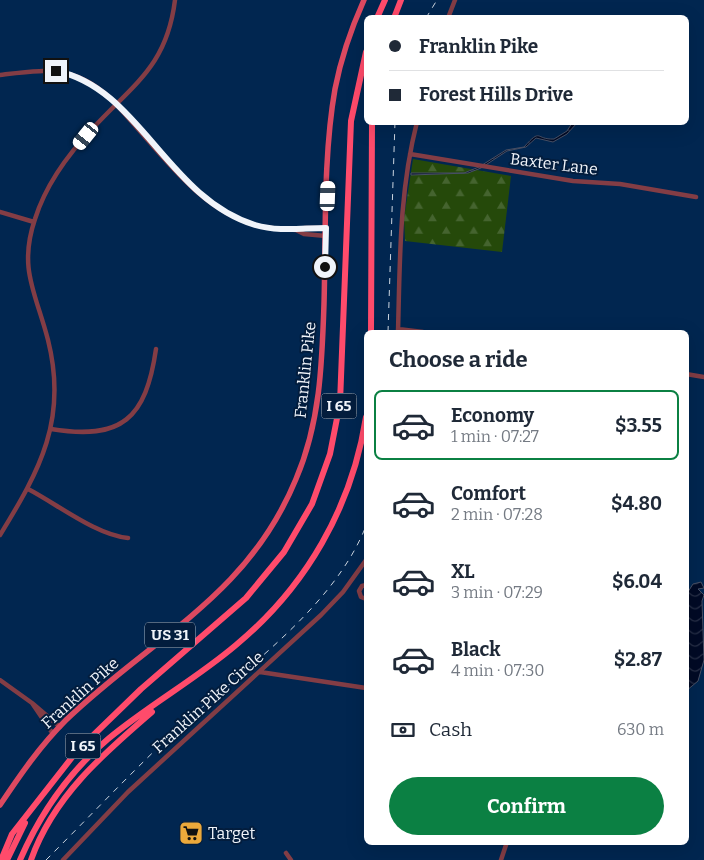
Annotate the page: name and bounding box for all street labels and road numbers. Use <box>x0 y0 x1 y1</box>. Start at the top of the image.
street label: Baxter Lane <box>509 149 599 179</box>
street label: Franklin Pike <box>290 321 320 419</box>
road number: I 65 <box>322 394 356 418</box>
road number: US 31 <box>145 622 195 648</box>
street label: Franklin Pike Circle <box>149 647 267 757</box>
street label: Franklin Pike <box>38 653 122 733</box>
road number: I 65 <box>66 734 100 758</box>

